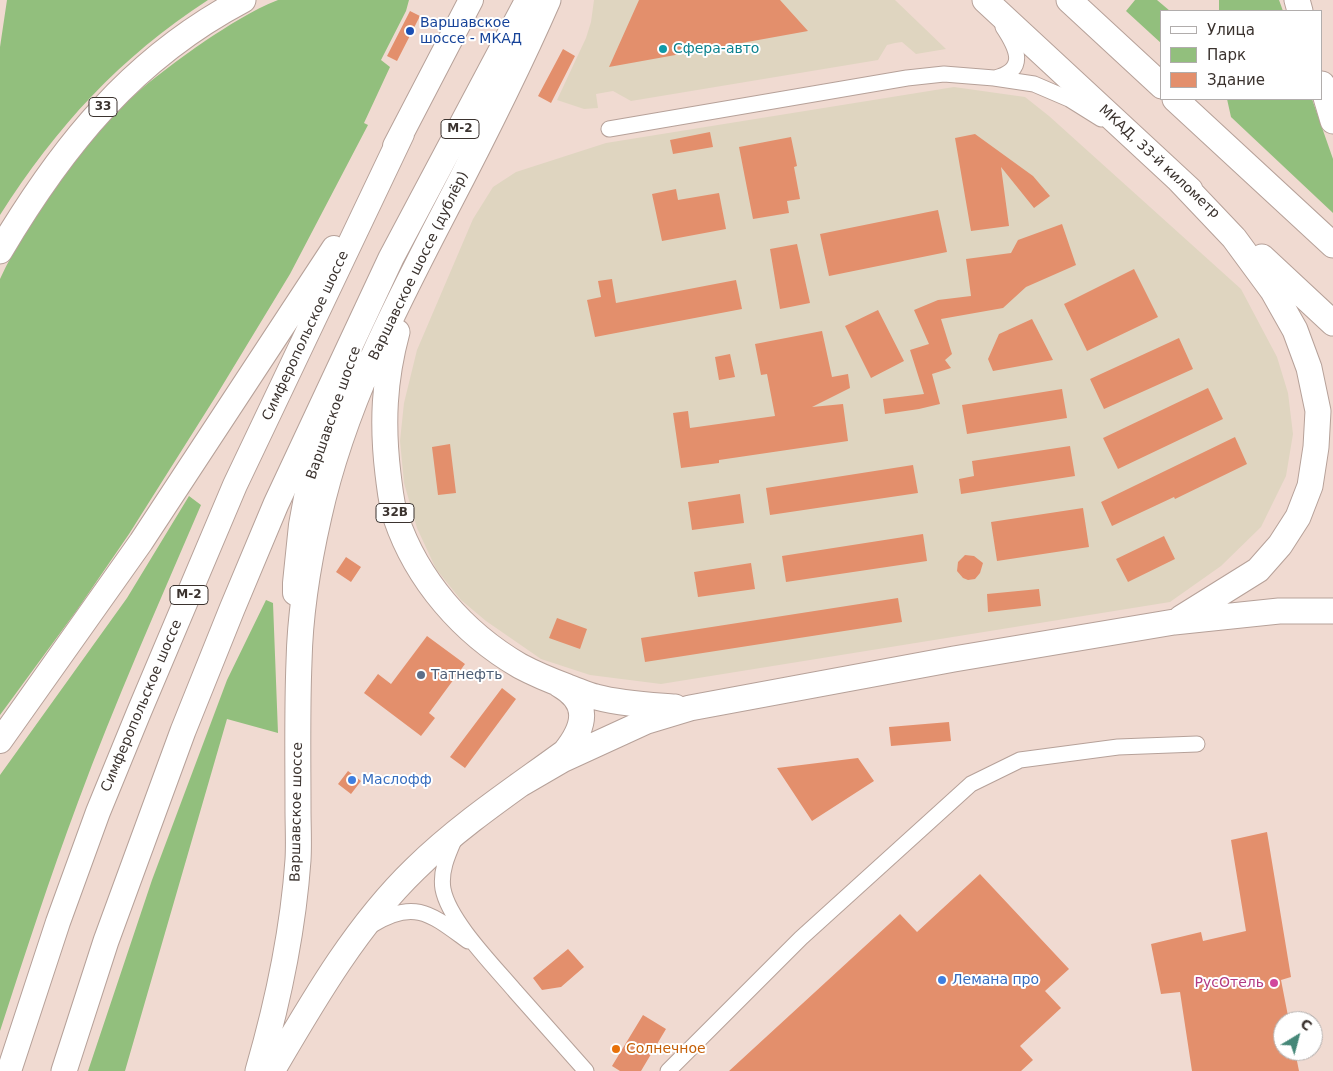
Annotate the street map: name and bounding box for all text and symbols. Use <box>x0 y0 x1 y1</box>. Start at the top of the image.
legend <box>1160 10 1323 100</box>
place label: Варшавское шоссе - МКАД <box>420 15 522 48</box>
text: Улица <box>1207 21 1255 39</box>
marker: Варшавское шоссе - МКАД <box>404 25 416 37</box>
place label: Сфера-авто <box>673 41 759 57</box>
marker: Сфера-авто <box>657 43 669 55</box>
text: Парк <box>1207 46 1246 64</box>
text: Здание <box>1207 71 1265 89</box>
road number: 33 <box>89 98 117 116</box>
street label: МКАД, 33-й километр <box>1095 102 1223 222</box>
road number: М-2 <box>441 120 479 138</box>
street label: Варшавское шоссе (дублёр) <box>366 169 472 363</box>
street label: Симферопольское шоссе <box>259 248 353 424</box>
street label: Варшавское шоссе <box>303 344 365 482</box>
road number: 32B <box>376 503 414 522</box>
road number: М-2 <box>170 586 208 604</box>
street label: Симферопольское шоссе <box>98 617 186 795</box>
place label: Татнефть <box>431 667 502 683</box>
marker: Татнефть <box>415 669 427 681</box>
street label: Варшавское шоссе <box>287 742 307 882</box>
place label: Маслофф <box>362 772 432 788</box>
marker: Маслофф <box>346 774 358 786</box>
place label: Лемана про <box>952 972 1039 988</box>
marker: Лемана про <box>936 974 948 986</box>
place label: РусОтель <box>1195 975 1264 991</box>
marker: РусОтель <box>1268 977 1280 989</box>
north arrow <box>1273 1011 1323 1061</box>
text: С <box>1298 1015 1315 1034</box>
place label: Солнечное <box>626 1041 706 1057</box>
marker: Солнечное <box>610 1043 622 1055</box>

